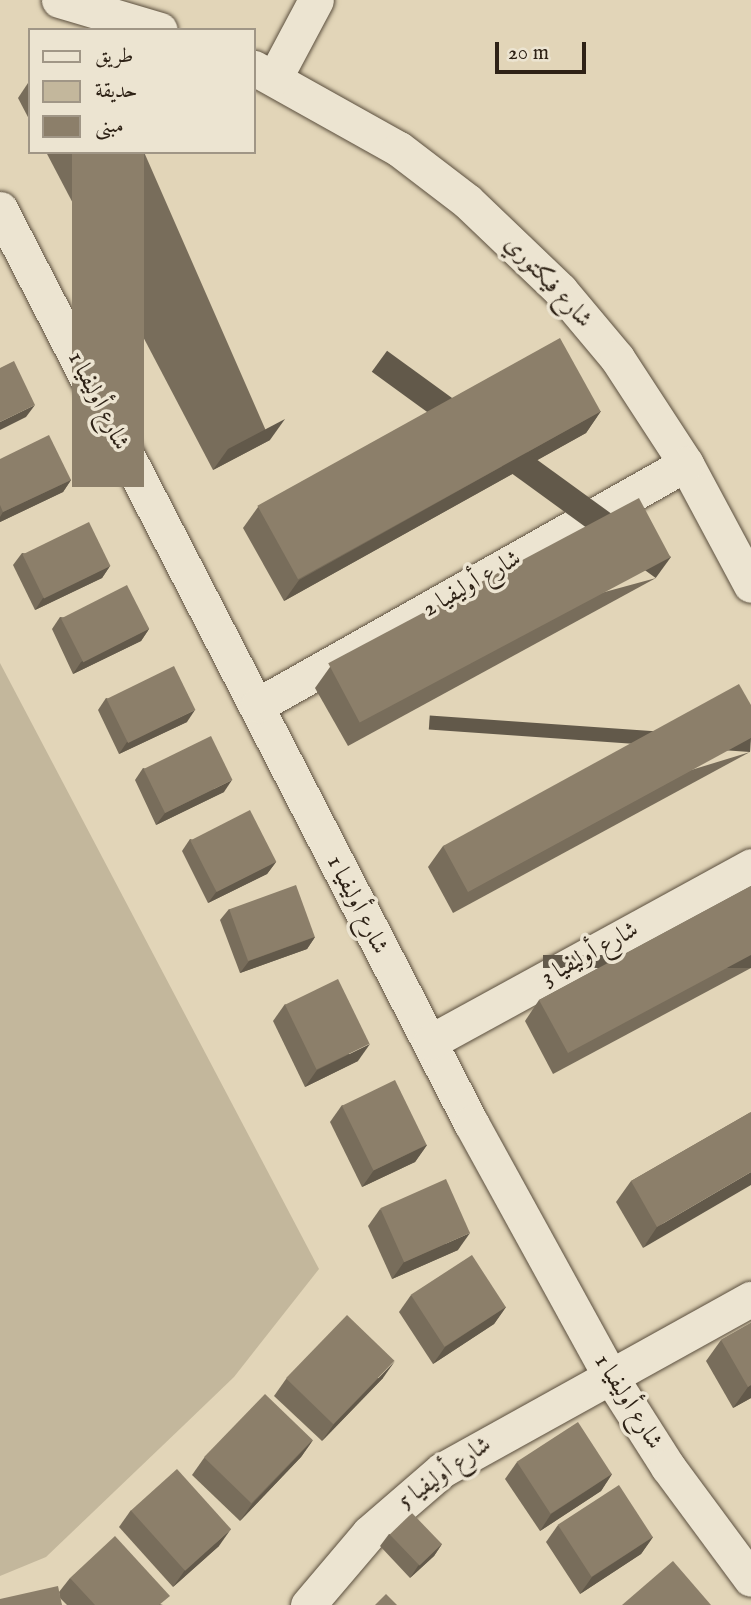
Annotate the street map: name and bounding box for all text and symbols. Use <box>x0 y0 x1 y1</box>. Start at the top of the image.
legend <box>28 28 256 154</box>
scale bar <box>499 28 590 72</box>
text: 20 m <box>508 40 549 67</box>
text: طريق <box>95 43 133 70</box>
text: حديقة <box>95 78 138 105</box>
text: مبنى <box>95 113 124 140</box>
street label: شارع فيكتوري <box>498 230 598 334</box>
street label: شارع أوليفيا 1 <box>61 347 135 455</box>
street label: شارع أوليفيا 2 <box>418 544 526 624</box>
street label: شارع أوليفيا 1 <box>320 851 394 959</box>
street label: شارع أوليفيا 3 <box>536 916 644 992</box>
street label: شارع أوليفيا 1 <box>587 1349 669 1455</box>
street label: شارع أوليفيا 5 <box>393 1431 497 1515</box>

